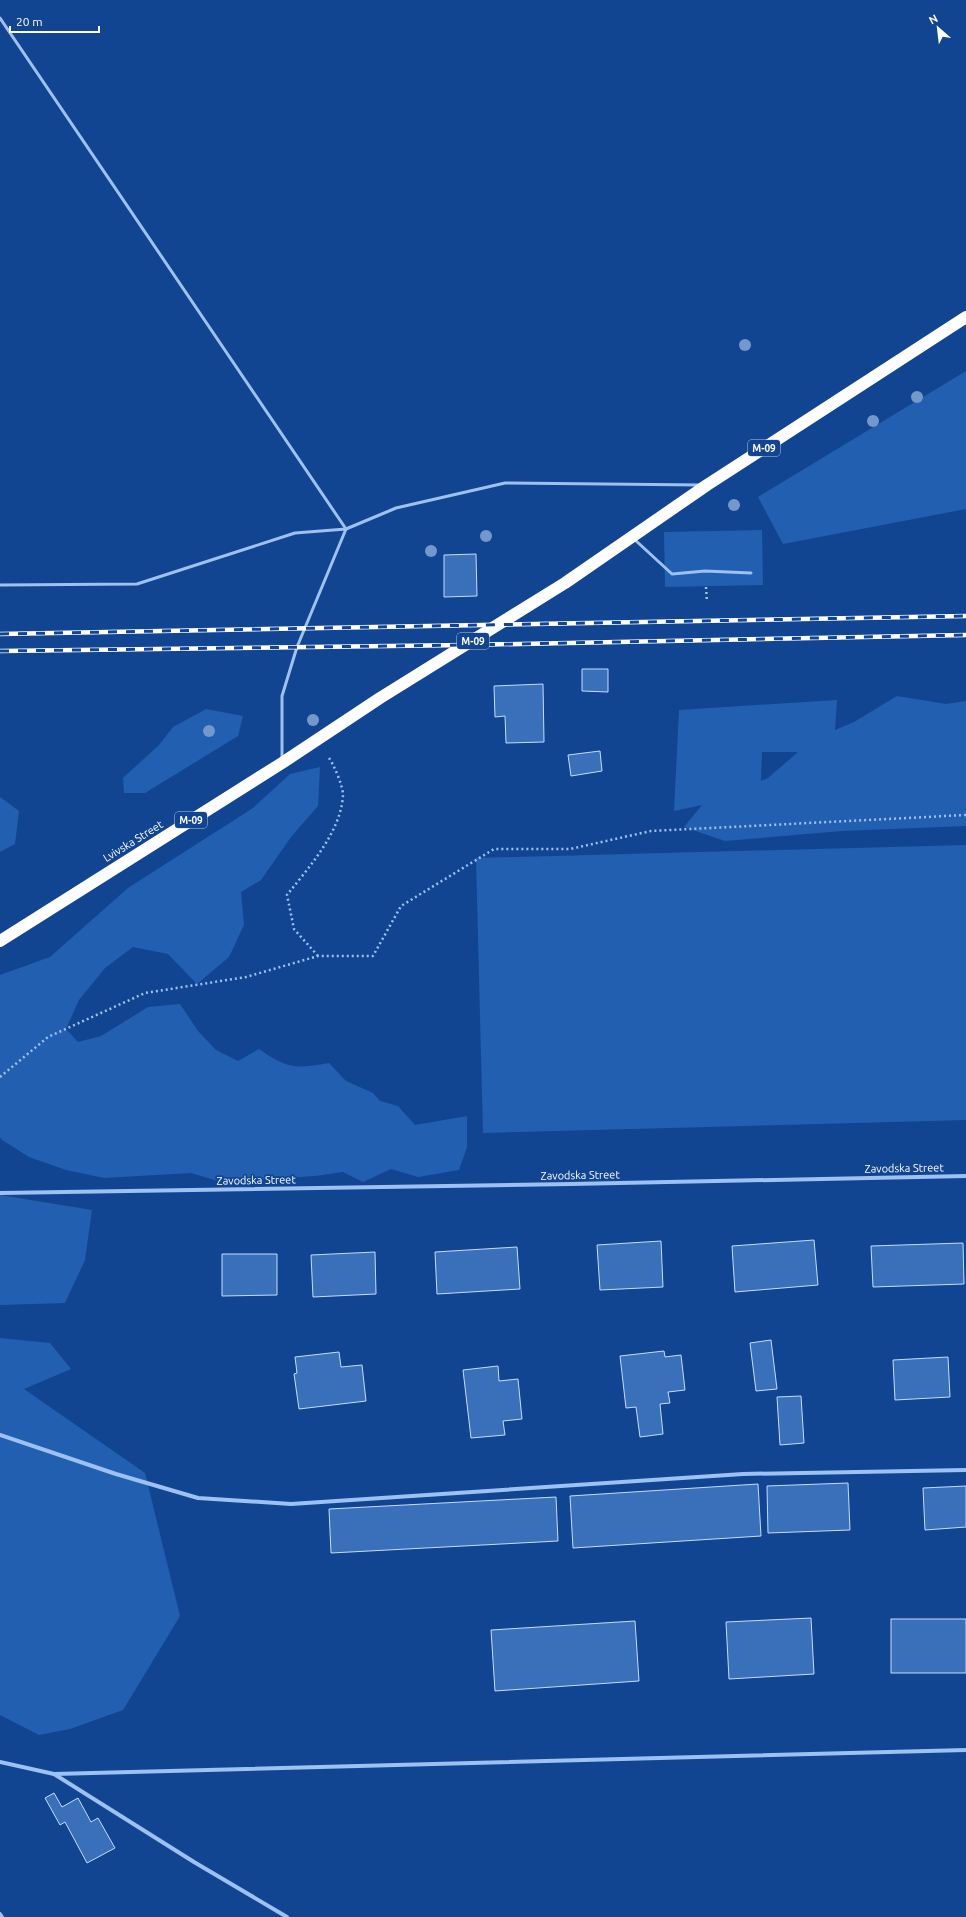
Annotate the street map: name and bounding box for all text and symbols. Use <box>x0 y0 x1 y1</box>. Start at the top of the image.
scale bar <box>10 8 99 34</box>
north arrow <box>918 8 958 48</box>
text: N <box>927 12 940 26</box>
text: 20 m <box>16 15 43 28</box>
road number: М-09 <box>748 440 780 456</box>
road number: М-09 <box>457 633 489 649</box>
road number: М-09 <box>175 812 207 828</box>
street label: Lvivska Street <box>101 818 166 864</box>
street label: Zavodska Street <box>864 1161 944 1175</box>
street label: Zavodska Street <box>540 1168 620 1182</box>
street label: Zavodska Street <box>216 1173 296 1187</box>

